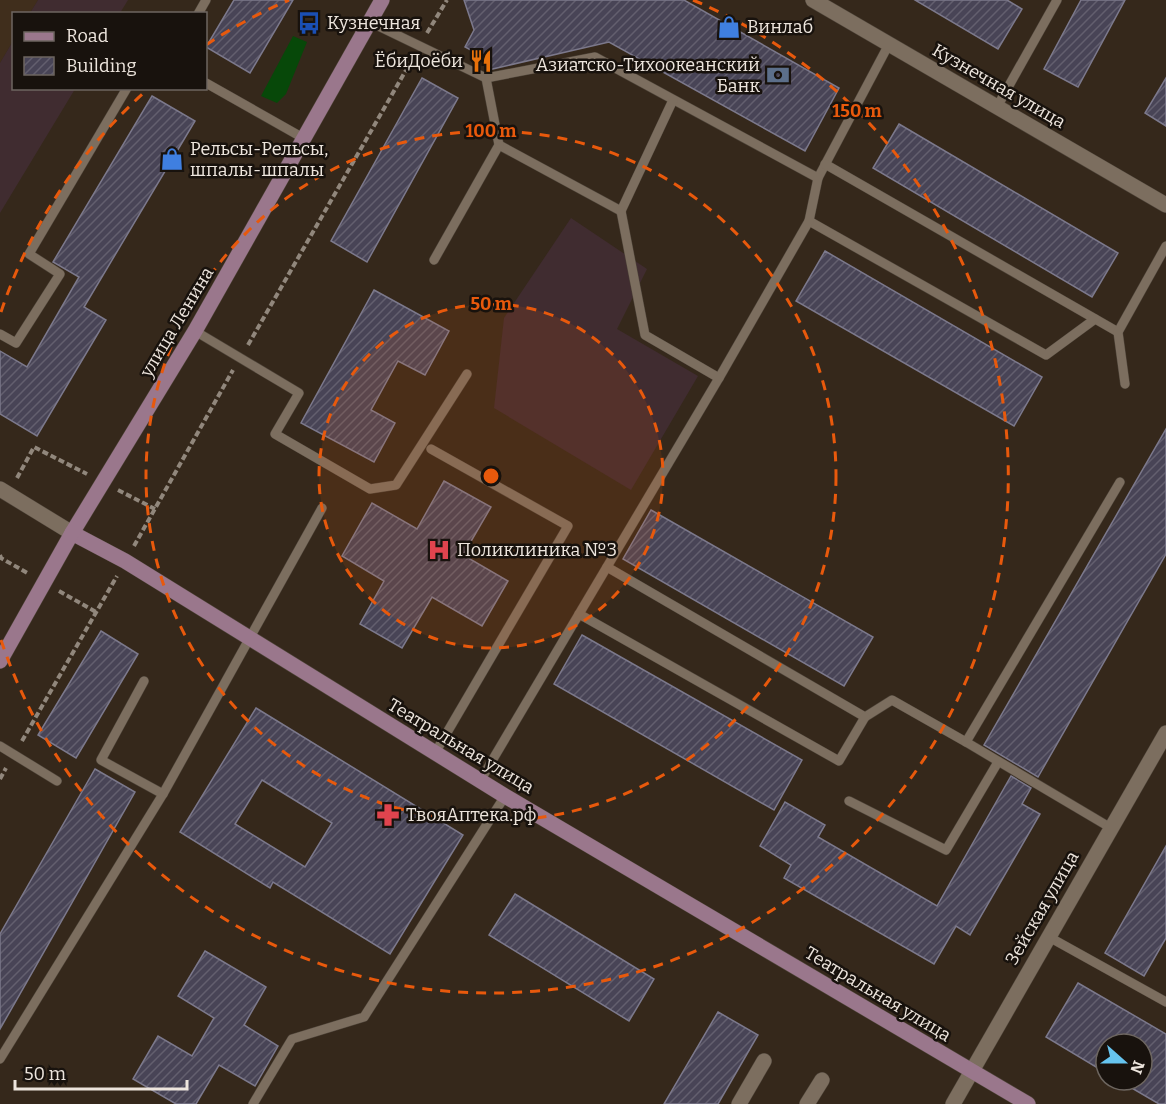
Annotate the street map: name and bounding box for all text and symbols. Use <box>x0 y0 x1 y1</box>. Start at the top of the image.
bus stop icon: Кузнечная <box>296 10 322 36</box>
legend <box>12 12 207 90</box>
place label: Кузнечная <box>327 12 421 34</box>
shop icon: Винлаб <box>716 14 742 40</box>
place label: Винлаб <box>747 16 813 38</box>
text: Road <box>66 25 109 47</box>
street label: Кузнечная улица <box>928 39 1070 133</box>
restaurant icon: ЁбиДоёби <box>468 48 494 74</box>
place label: ЁбиДоёби <box>375 50 463 72</box>
place label: Азиатско-Тихоокеанский Банк <box>536 54 760 97</box>
text: Building <box>66 55 137 77</box>
bank icon: Азиатско-Тихоокеанский Банк <box>765 62 791 88</box>
text: 150 m <box>832 100 882 122</box>
text: 100 m <box>465 120 517 142</box>
place label: Рельсы-Рельсы, шпалы-шпалы <box>190 138 328 181</box>
shop icon: Рельсы-Рельсы, шпалы-шпалы <box>159 146 185 172</box>
street label: улица Ленина <box>135 263 219 382</box>
text: 50 m <box>470 293 512 315</box>
centre of rings <box>481 466 501 486</box>
hospital icon: Поликлиника №3 <box>426 537 452 563</box>
place label: Поликлиника №3 <box>457 539 617 561</box>
street label: Театральная улица <box>384 694 538 798</box>
pharmacy icon: ТвояАптека.рф <box>375 802 401 828</box>
place label: ТвояАптека.рф <box>406 804 536 826</box>
street label: Зейская улица <box>1001 847 1083 969</box>
street label: Театральная улица <box>801 942 955 1046</box>
north arrow <box>1094 1032 1154 1092</box>
scale bar <box>15 1053 188 1091</box>
text: N <box>1126 1058 1149 1076</box>
text: 50 m <box>24 1063 66 1085</box>

